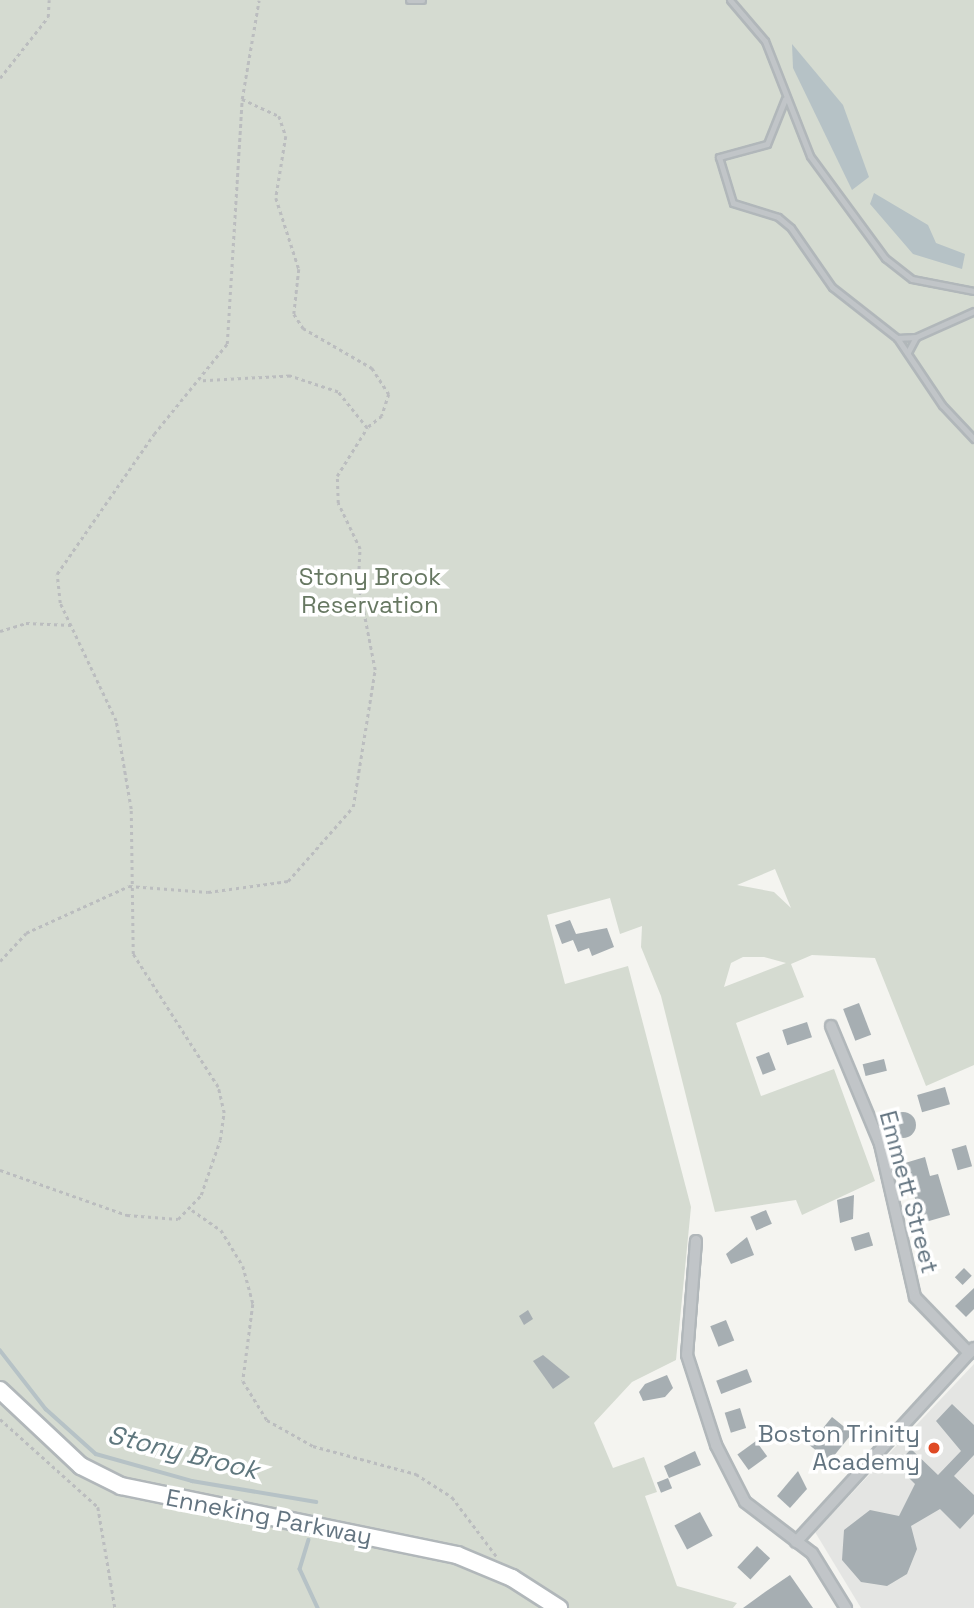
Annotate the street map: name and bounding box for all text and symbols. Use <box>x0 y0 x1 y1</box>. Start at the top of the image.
park label: Stony Brook Reservation <box>299 563 441 619</box>
street label: Emmett Street <box>873 1107 945 1277</box>
water label: Stony Brook <box>104 1419 262 1487</box>
place label: Boston Trinity Academy <box>757 1420 920 1476</box>
marker: Boston Trinity Academy <box>926 1440 942 1456</box>
street label: Enneking Parkway <box>164 1483 374 1551</box>

